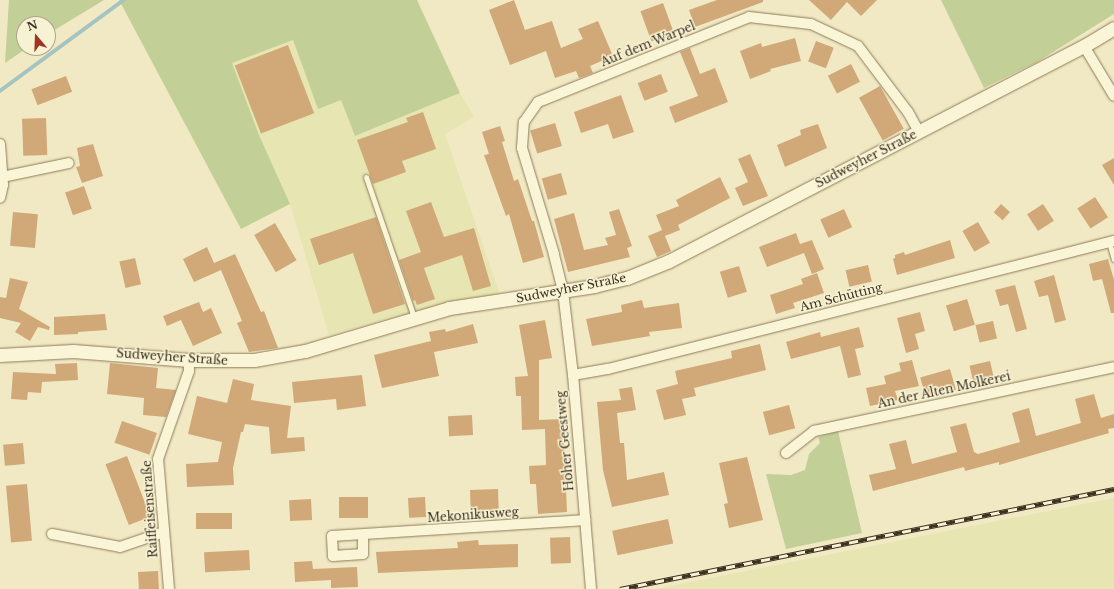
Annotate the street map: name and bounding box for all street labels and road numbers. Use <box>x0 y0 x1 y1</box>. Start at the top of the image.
street label: Auf dem Warpel <box>598 18 698 70</box>
street label: Sudweyher Straße <box>813 127 919 191</box>
street label: Sudweyher Straße <box>515 270 627 306</box>
street label: Am Schütting <box>798 280 884 314</box>
street label: Sudweyher Straße <box>116 346 228 368</box>
street label: An der Alten Molkerei <box>876 369 1012 411</box>
street label: Hoher Geestweg <box>553 390 577 492</box>
street label: Raiffeisenstraße <box>139 460 161 558</box>
street label: Mekonikusweg <box>427 505 519 525</box>

